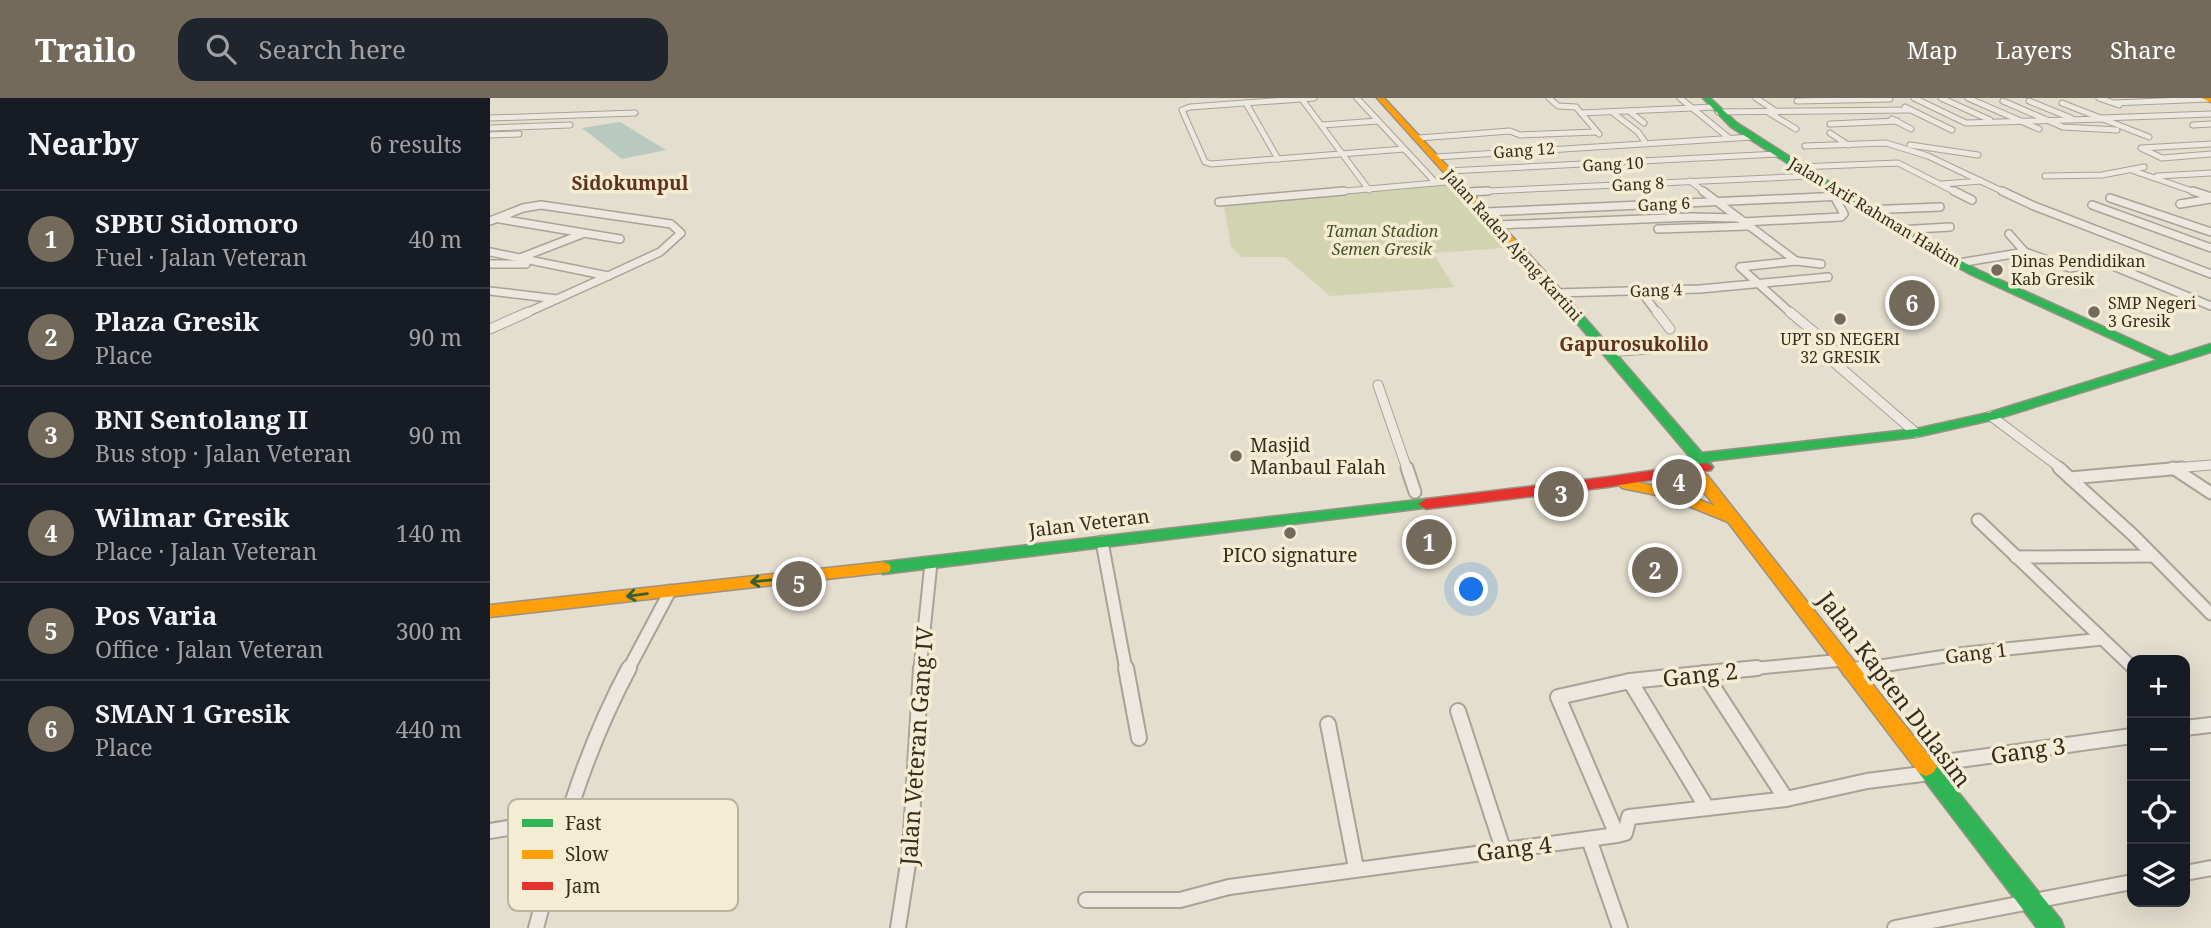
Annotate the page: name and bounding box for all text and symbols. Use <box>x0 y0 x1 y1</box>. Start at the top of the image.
search box <box>178 18 668 81</box>
text: Trailo <box>35 27 136 72</box>
icon: search <box>202 30 240 68</box>
text: Search here <box>258 31 406 67</box>
text: Map <box>1907 33 1958 66</box>
text: Layers <box>1996 33 2072 66</box>
text: Share <box>2110 33 2176 66</box>
text: Nearby <box>28 123 139 164</box>
text: 6 results <box>369 128 462 160</box>
street label: Gang 12 <box>1493 137 1555 163</box>
street label: Gang 10 <box>1582 151 1644 177</box>
street label: Jalan Arif Rahman Hakim <box>1784 151 1965 272</box>
street label: Jalan Raden Ajeng Kartini <box>1438 164 1587 326</box>
district label: Sidokumpul <box>572 170 689 196</box>
street label: Gang 8 <box>1611 172 1665 196</box>
street label: Gang 6 <box>1637 192 1691 216</box>
text: SPBU Sidomoro <box>95 205 299 241</box>
park label: Taman Stadion Semen Gresik <box>1326 220 1439 260</box>
text: 1 <box>45 223 58 255</box>
text: 40 m <box>409 223 462 255</box>
text: Fuel · Jalan Veteran <box>95 241 307 273</box>
place label: Dinas Pendidikan Kab Gresik <box>2011 250 2146 290</box>
marker: Dinas Pendidikan Kab Gresik <box>1989 262 2005 278</box>
pin: 6 <box>1889 277 1935 329</box>
street label: Gang 4 <box>1629 278 1683 302</box>
place label: SMP Negeri 3 Gresik <box>2108 292 2196 332</box>
text: Plaza Gresik <box>95 303 259 339</box>
marker: SMP Negeri 3 Gresik <box>2086 304 2102 320</box>
marker: UPT SD NEGERI 32 GRESIK <box>1832 311 1848 327</box>
text: 2 <box>45 321 58 353</box>
text: 90 m <box>409 321 462 353</box>
place label: UPT SD NEGERI 32 GRESIK <box>1780 328 1900 368</box>
district label: Gapurosukolilo <box>1559 331 1709 357</box>
text: Place <box>95 339 153 371</box>
text: BNI Sentolang II <box>95 401 308 437</box>
text: 3 <box>45 419 58 451</box>
text: 90 m <box>409 419 462 451</box>
place label: Masjid Manbaul Falah <box>1250 432 1386 480</box>
text: Bus stop · Jalan Veteran <box>95 437 352 469</box>
marker: Masjid Manbaul Falah <box>1228 448 1244 464</box>
pin: 4 <box>1656 456 1702 508</box>
pin: 3 <box>1538 468 1584 520</box>
text: Wilmar Gresik <box>95 499 289 535</box>
street label: Jalan Veteran <box>1026 503 1151 543</box>
pin: 1 <box>1406 516 1452 568</box>
text: 4 <box>45 517 58 549</box>
text: 140 m <box>396 517 462 549</box>
marker: PICO signature <box>1282 525 1298 541</box>
text: Place · Jalan Veteran <box>95 535 317 567</box>
place label: PICO signature <box>1223 542 1357 568</box>
pin: 2 <box>1632 544 1678 596</box>
pin: 5 <box>776 558 822 610</box>
your location <box>1454 572 1488 606</box>
one-way arrow <box>750 575 773 588</box>
street label: Jalan Kapten Dulasim <box>1810 584 1979 794</box>
one-way arrow <box>626 588 649 601</box>
text: Pos Varia <box>95 597 217 633</box>
text: 5 <box>45 615 58 647</box>
text: 300 m <box>396 615 462 647</box>
street label: Jalan Veteran Gang IV <box>892 625 940 868</box>
text: Office · Jalan Veteran <box>95 633 324 665</box>
street label: Gang 1 <box>1943 636 2009 670</box>
street label: Gang 2 <box>1661 654 1739 694</box>
map controls <box>2127 655 2190 907</box>
button: + <box>2127 655 2190 718</box>
text: SMAN 1 Gresik <box>95 695 290 731</box>
text: 6 <box>45 713 58 745</box>
text: 440 m <box>396 713 462 745</box>
button: − <box>2127 718 2190 781</box>
street label: Gang 3 <box>1988 729 2068 771</box>
text: Place <box>95 731 153 763</box>
button: locate <box>2127 781 2190 844</box>
legend <box>508 799 738 911</box>
text: Fast <box>565 810 602 836</box>
street label: Gang 4 <box>1475 828 1554 868</box>
text: Slow <box>565 841 609 867</box>
button: layers <box>2127 844 2190 907</box>
text: Jam <box>564 873 600 899</box>

